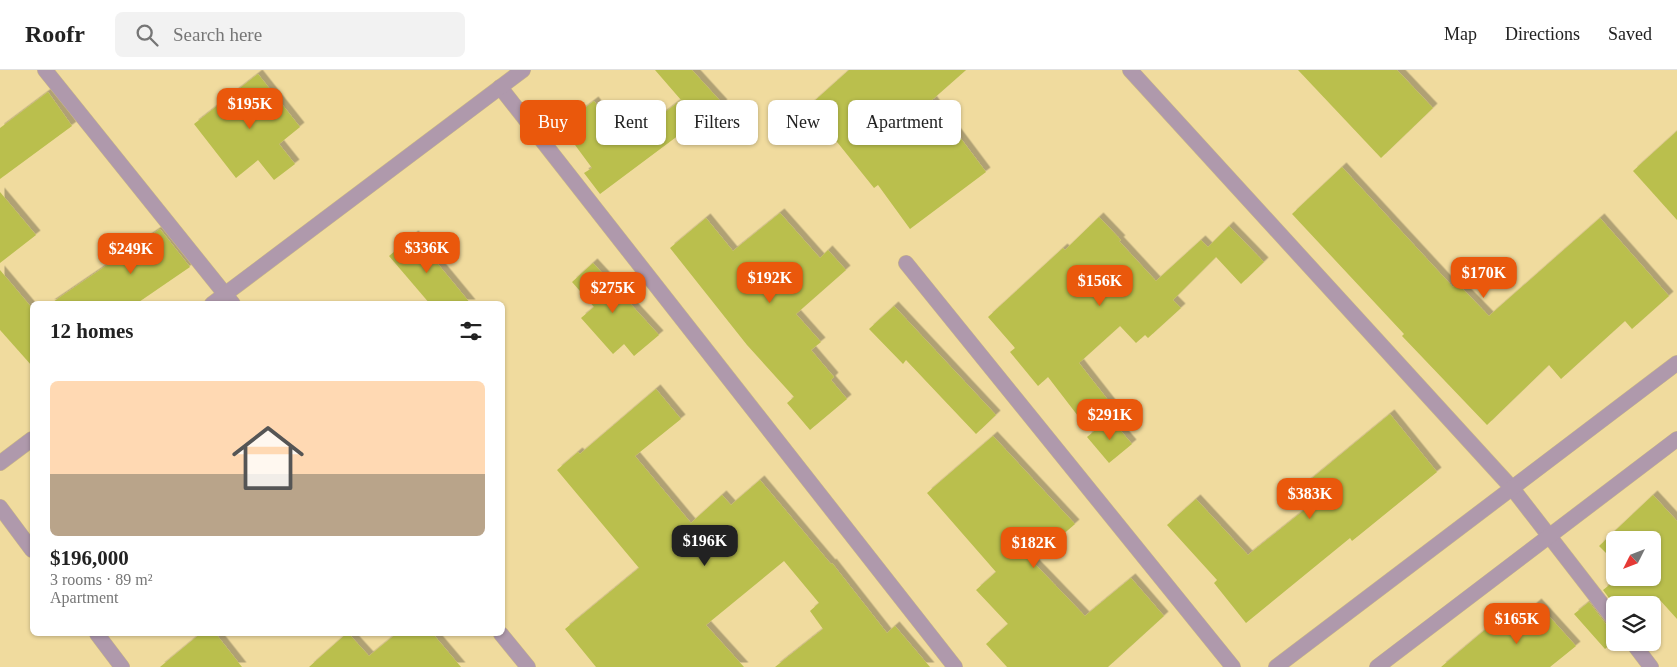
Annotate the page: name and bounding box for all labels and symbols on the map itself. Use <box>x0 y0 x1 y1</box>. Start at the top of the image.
pin: $195K <box>215 88 285 130</box>
pin: $249K <box>96 232 166 275</box>
pin: $336K <box>392 232 462 274</box>
pin: $170K <box>1449 256 1519 299</box>
pin: $192K <box>735 262 805 304</box>
pin: $156K <box>1065 264 1135 307</box>
pin: $275K <box>578 272 648 314</box>
pin: $291K <box>1075 398 1145 441</box>
pin: $383K <box>1275 478 1345 520</box>
pin: $196K <box>670 524 740 567</box>
pin: $182K <box>999 526 1069 569</box>
north arrow <box>1606 531 1661 586</box>
pin: $165K <box>1482 602 1552 645</box>

